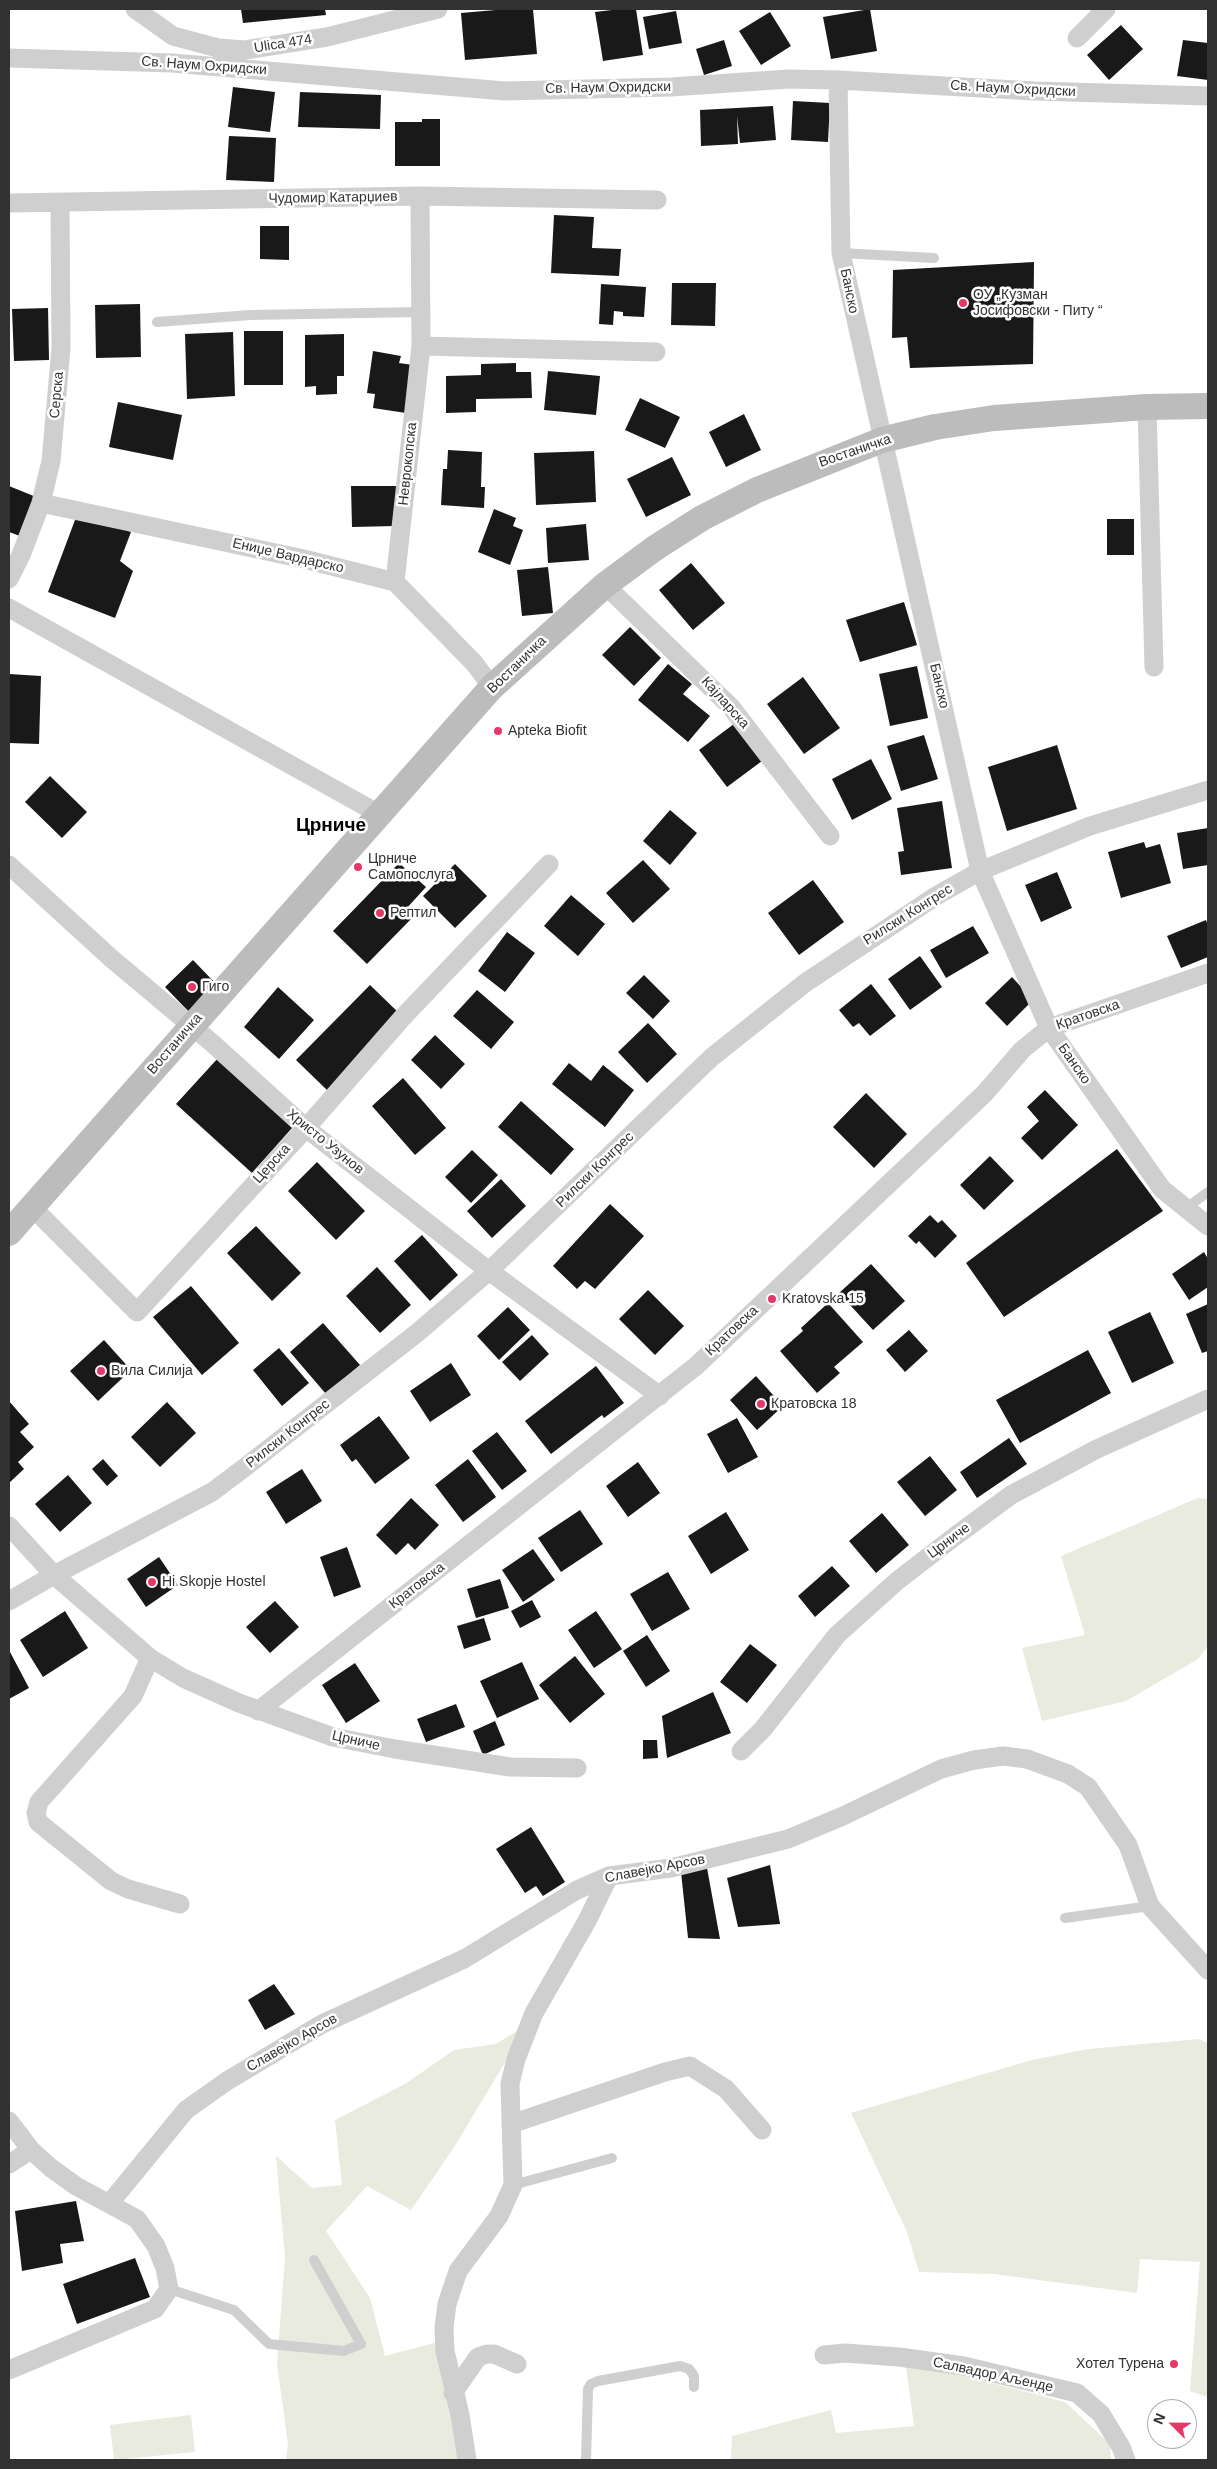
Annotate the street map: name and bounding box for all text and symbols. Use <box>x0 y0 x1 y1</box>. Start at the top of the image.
street label: Ulica 474 <box>253 31 313 57</box>
street label: Св. Наум Охридски <box>141 53 267 79</box>
street label: Св. Наум Охридски <box>950 77 1076 101</box>
street label: Св. Наум Охридски <box>545 79 671 97</box>
street label: Чудомир Катарџиев <box>268 188 398 208</box>
street label: Банско <box>836 267 862 315</box>
place label: ОУ „Кузман Јосифовски - Питу “ <box>973 287 1103 320</box>
marker: ОУ „Кузман Јосифовски - Питу “ <box>957 297 969 309</box>
street label: Серска <box>47 371 67 419</box>
street label: Неврокопска <box>395 421 421 507</box>
street label: Востаничка <box>817 431 893 471</box>
street label: Ениџе Вардарско <box>231 535 345 577</box>
street label: Востаничка <box>484 633 550 697</box>
street label: Банско <box>926 662 952 710</box>
street label: Кајларска <box>697 674 753 732</box>
place label: Apteka Biofit <box>508 723 587 739</box>
marker: Apteka Biofit <box>492 725 504 737</box>
district label: Црниче <box>296 815 366 837</box>
place label: Црниче Самопослуга <box>368 851 454 884</box>
marker: Црниче Самопослуга <box>352 861 364 873</box>
street label: Рилски Конгрес <box>861 881 955 949</box>
place label: Рептил <box>390 905 436 921</box>
marker: Рептил <box>374 907 386 919</box>
place label: Гиго <box>202 979 229 995</box>
marker: Гиго <box>186 981 198 993</box>
street label: Кратовска <box>1054 996 1122 1034</box>
street label: Востаничка <box>144 1010 206 1078</box>
street label: Банско <box>1054 1040 1094 1088</box>
street label: Христо Узунов <box>283 1106 367 1178</box>
street label: Рилски Конгрес <box>553 1129 637 1211</box>
street label: Церска <box>250 1141 294 1187</box>
place label: Kratovska 15 <box>782 1291 864 1307</box>
marker: Kratovska 15 <box>766 1293 778 1305</box>
street label: Кратовска <box>702 1302 762 1360</box>
place label: Вила Силија <box>111 1363 193 1379</box>
marker: Вила Силија <box>95 1365 107 1377</box>
street label: Рилски Конгрес <box>243 1396 333 1472</box>
place label: Кратовска 18 <box>771 1396 856 1412</box>
marker: Кратовска 18 <box>755 1398 767 1410</box>
street label: Црниче <box>924 1520 974 1562</box>
street label: Кратовска <box>386 1559 448 1613</box>
place label: Hi Skopje Hostel <box>162 1574 265 1590</box>
marker: Hi Skopje Hostel <box>146 1576 158 1588</box>
street label: Црниче <box>330 1727 382 1755</box>
street label: Славејко Арсов <box>603 1851 707 1887</box>
street label: Славејко Арсов <box>244 2010 340 2076</box>
street label: Салвадор Аљенде <box>931 2354 1055 2396</box>
place label: Хотел Турена <box>1076 2356 1164 2372</box>
marker: Хотел Турена <box>1168 2358 1180 2370</box>
north arrow <box>1147 2399 1197 2449</box>
text: N <box>1150 2411 1168 2426</box>

